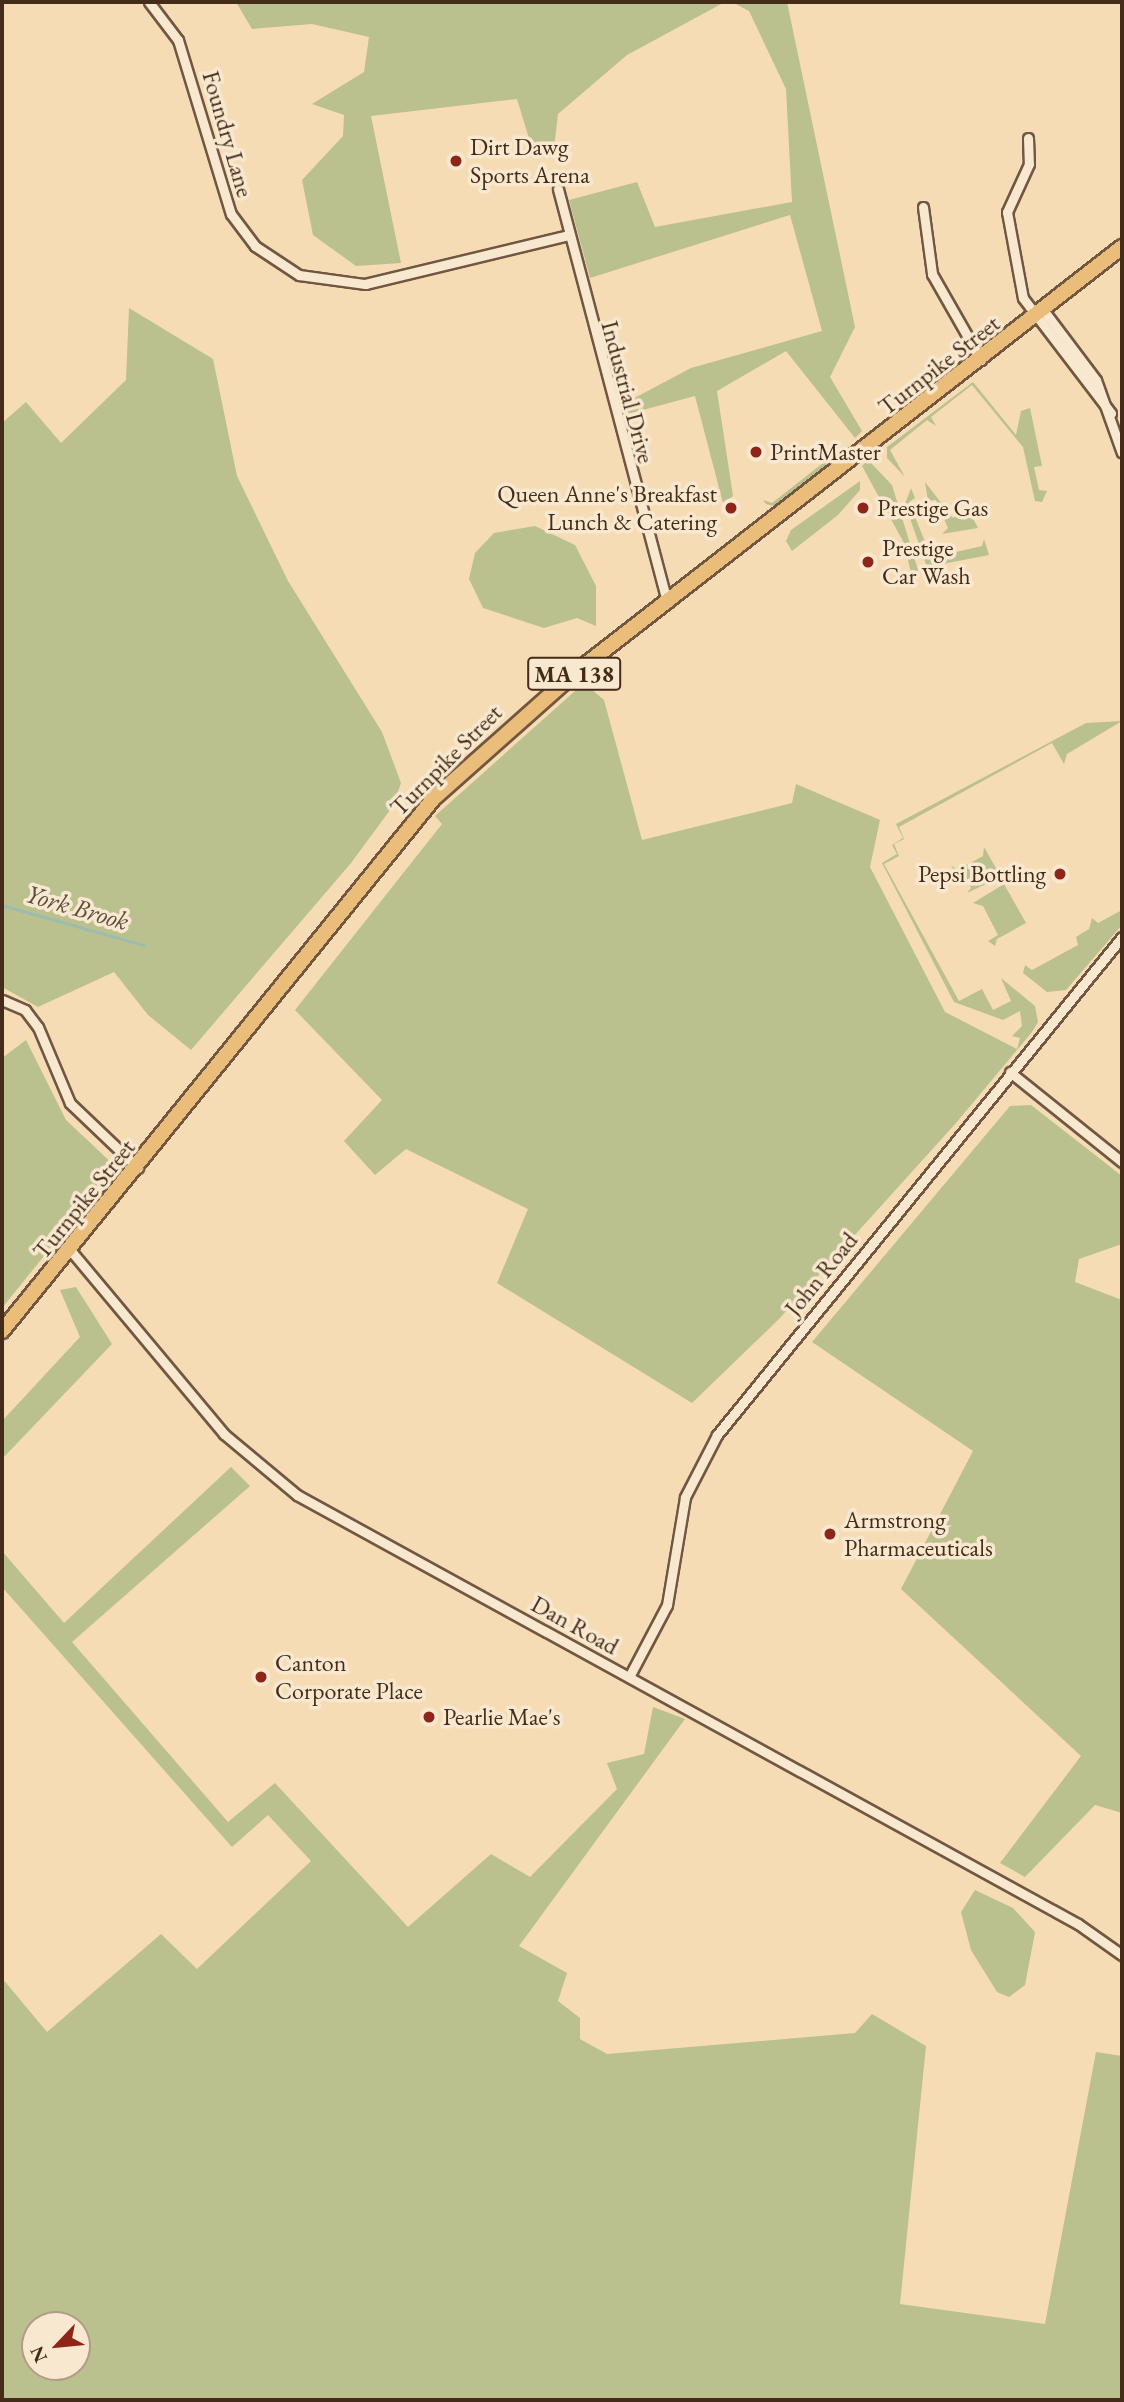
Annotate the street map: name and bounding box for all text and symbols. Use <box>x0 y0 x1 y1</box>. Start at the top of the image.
street label: Foundry Lane <box>196 68 260 200</box>
place label: Dirt Dawg Sports Arena <box>470 133 590 189</box>
marker: Dirt Dawg Sports Arena <box>448 153 464 169</box>
street label: Turnpike Street <box>873 309 1005 421</box>
street label: Industrial Drive <box>595 318 661 466</box>
place label: PrintMaster <box>770 438 881 466</box>
marker: PrintMaster <box>748 444 764 460</box>
place label: Queen Anne's Breakfast Lunch & Catering <box>497 480 717 536</box>
place label: Prestige Gas <box>877 494 988 522</box>
marker: Queen Anne's Breakfast Lunch & Catering <box>723 500 739 516</box>
marker: Prestige Gas <box>855 500 871 516</box>
place label: Prestige Car Wash <box>882 534 971 590</box>
marker: Prestige Car Wash <box>860 554 876 570</box>
road number: MA 138 <box>527 654 621 694</box>
street label: Turnpike Street <box>384 698 508 822</box>
place label: Pepsi Bottling <box>918 860 1046 888</box>
marker: Pepsi Bottling <box>1052 866 1068 882</box>
water label: York Brook <box>22 878 132 938</box>
street label: Turnpike Street <box>27 1133 141 1265</box>
street label: John Road <box>778 1226 864 1322</box>
place label: Armstrong Pharmaceuticals <box>844 1506 993 1562</box>
marker: Armstrong Pharmaceuticals <box>822 1526 838 1542</box>
street label: Dan Road <box>526 1589 624 1661</box>
place label: Canton Corporate Place <box>275 1649 423 1705</box>
marker: Canton Corporate Place <box>253 1669 269 1685</box>
place label: Pearlie Mae's <box>443 1703 560 1731</box>
marker: Pearlie Mae's <box>421 1709 437 1725</box>
north arrow <box>21 2311 91 2381</box>
text: N <box>24 2342 53 2367</box>

